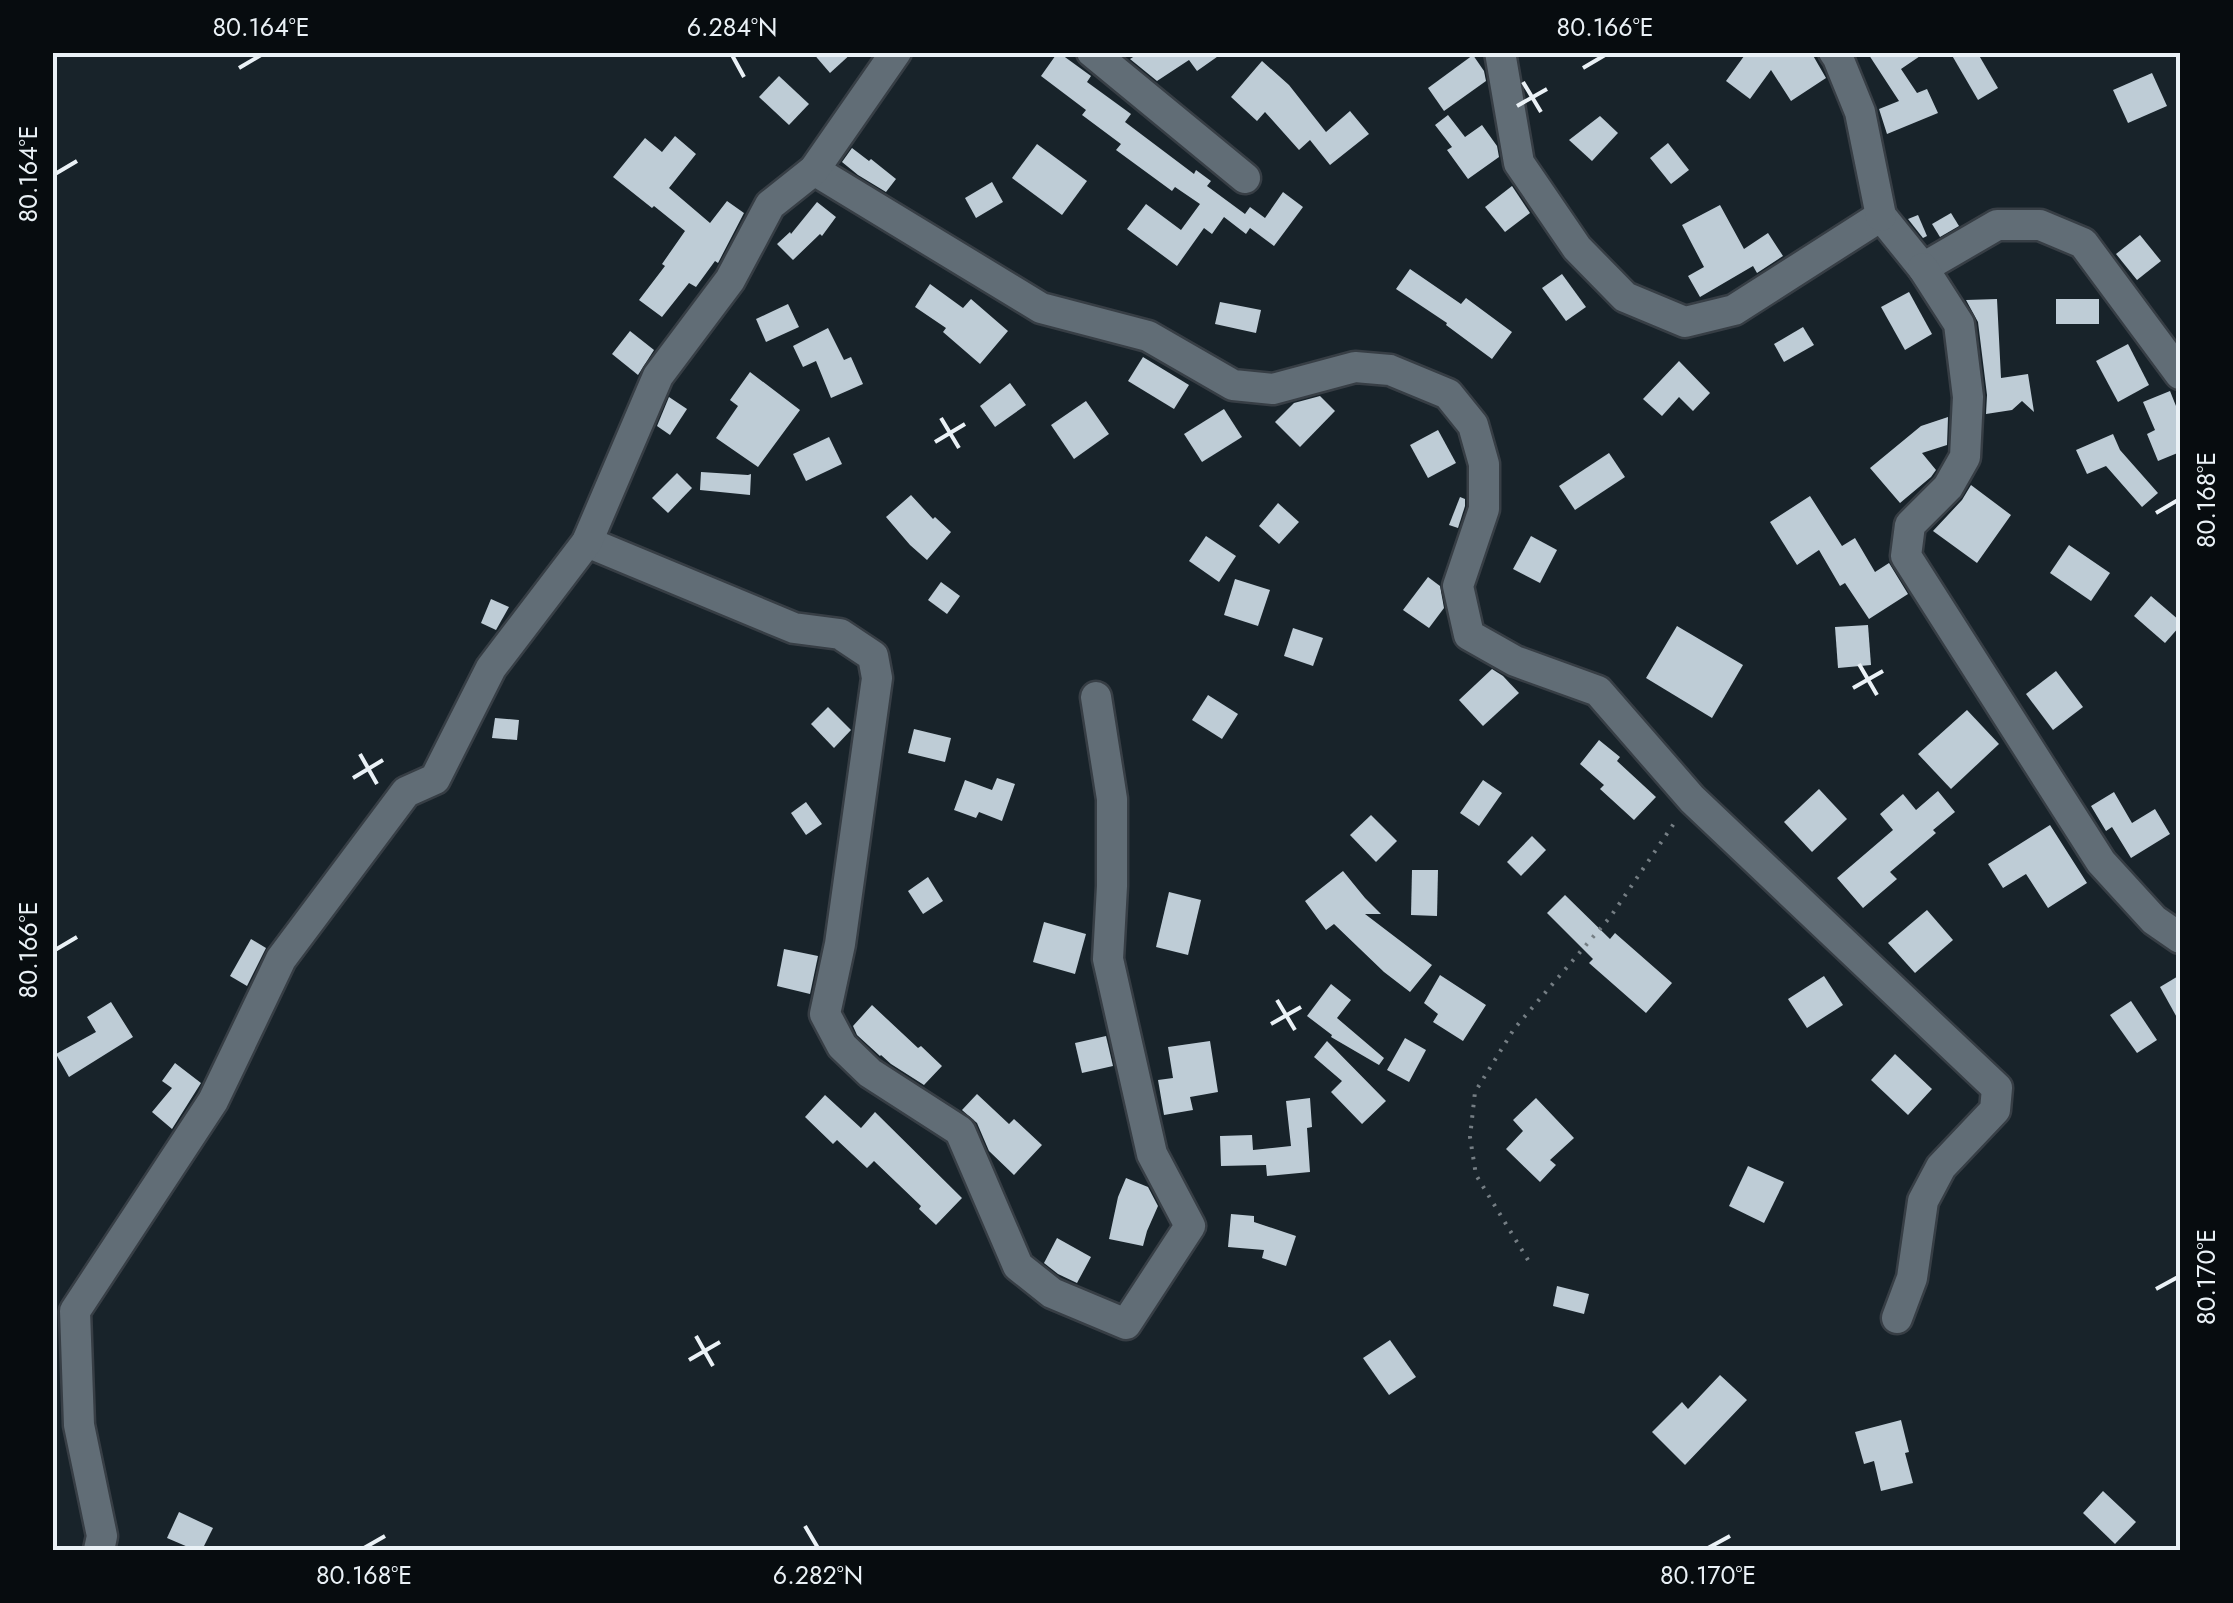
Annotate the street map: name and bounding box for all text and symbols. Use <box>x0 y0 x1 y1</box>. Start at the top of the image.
text: 80.164°E <box>212 9 310 45</box>
text: 6.284°N <box>687 9 777 45</box>
text: 80.166°E <box>1557 9 1653 45</box>
text: 80.164°E <box>10 125 46 223</box>
text: 80.168°E <box>2188 452 2224 548</box>
text: 80.166°E <box>10 902 46 998</box>
text: 80.170°E <box>2188 1229 2224 1325</box>
text: 80.168°E <box>316 1557 412 1593</box>
text: 6.282°N <box>773 1557 863 1593</box>
text: 80.170°E <box>1660 1557 1756 1593</box>

